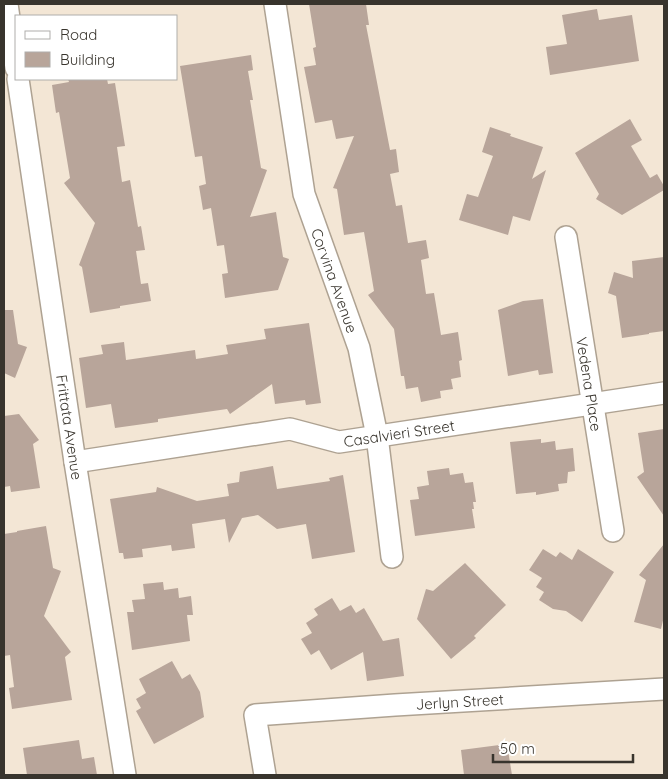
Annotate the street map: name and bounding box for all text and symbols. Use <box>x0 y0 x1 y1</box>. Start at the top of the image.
legend <box>15 15 178 80</box>
text: Road <box>60 25 97 44</box>
text: Building <box>60 50 115 69</box>
street label: Corvina Avenue <box>307 226 362 335</box>
street label: Vedena Place <box>573 336 606 433</box>
street label: Frittata Avenue <box>53 373 87 481</box>
street label: Casalvieri Street <box>342 415 456 451</box>
street label: Jerlyn Street <box>415 689 504 713</box>
scale bar <box>493 732 633 764</box>
text: 50 m <box>500 739 535 758</box>

